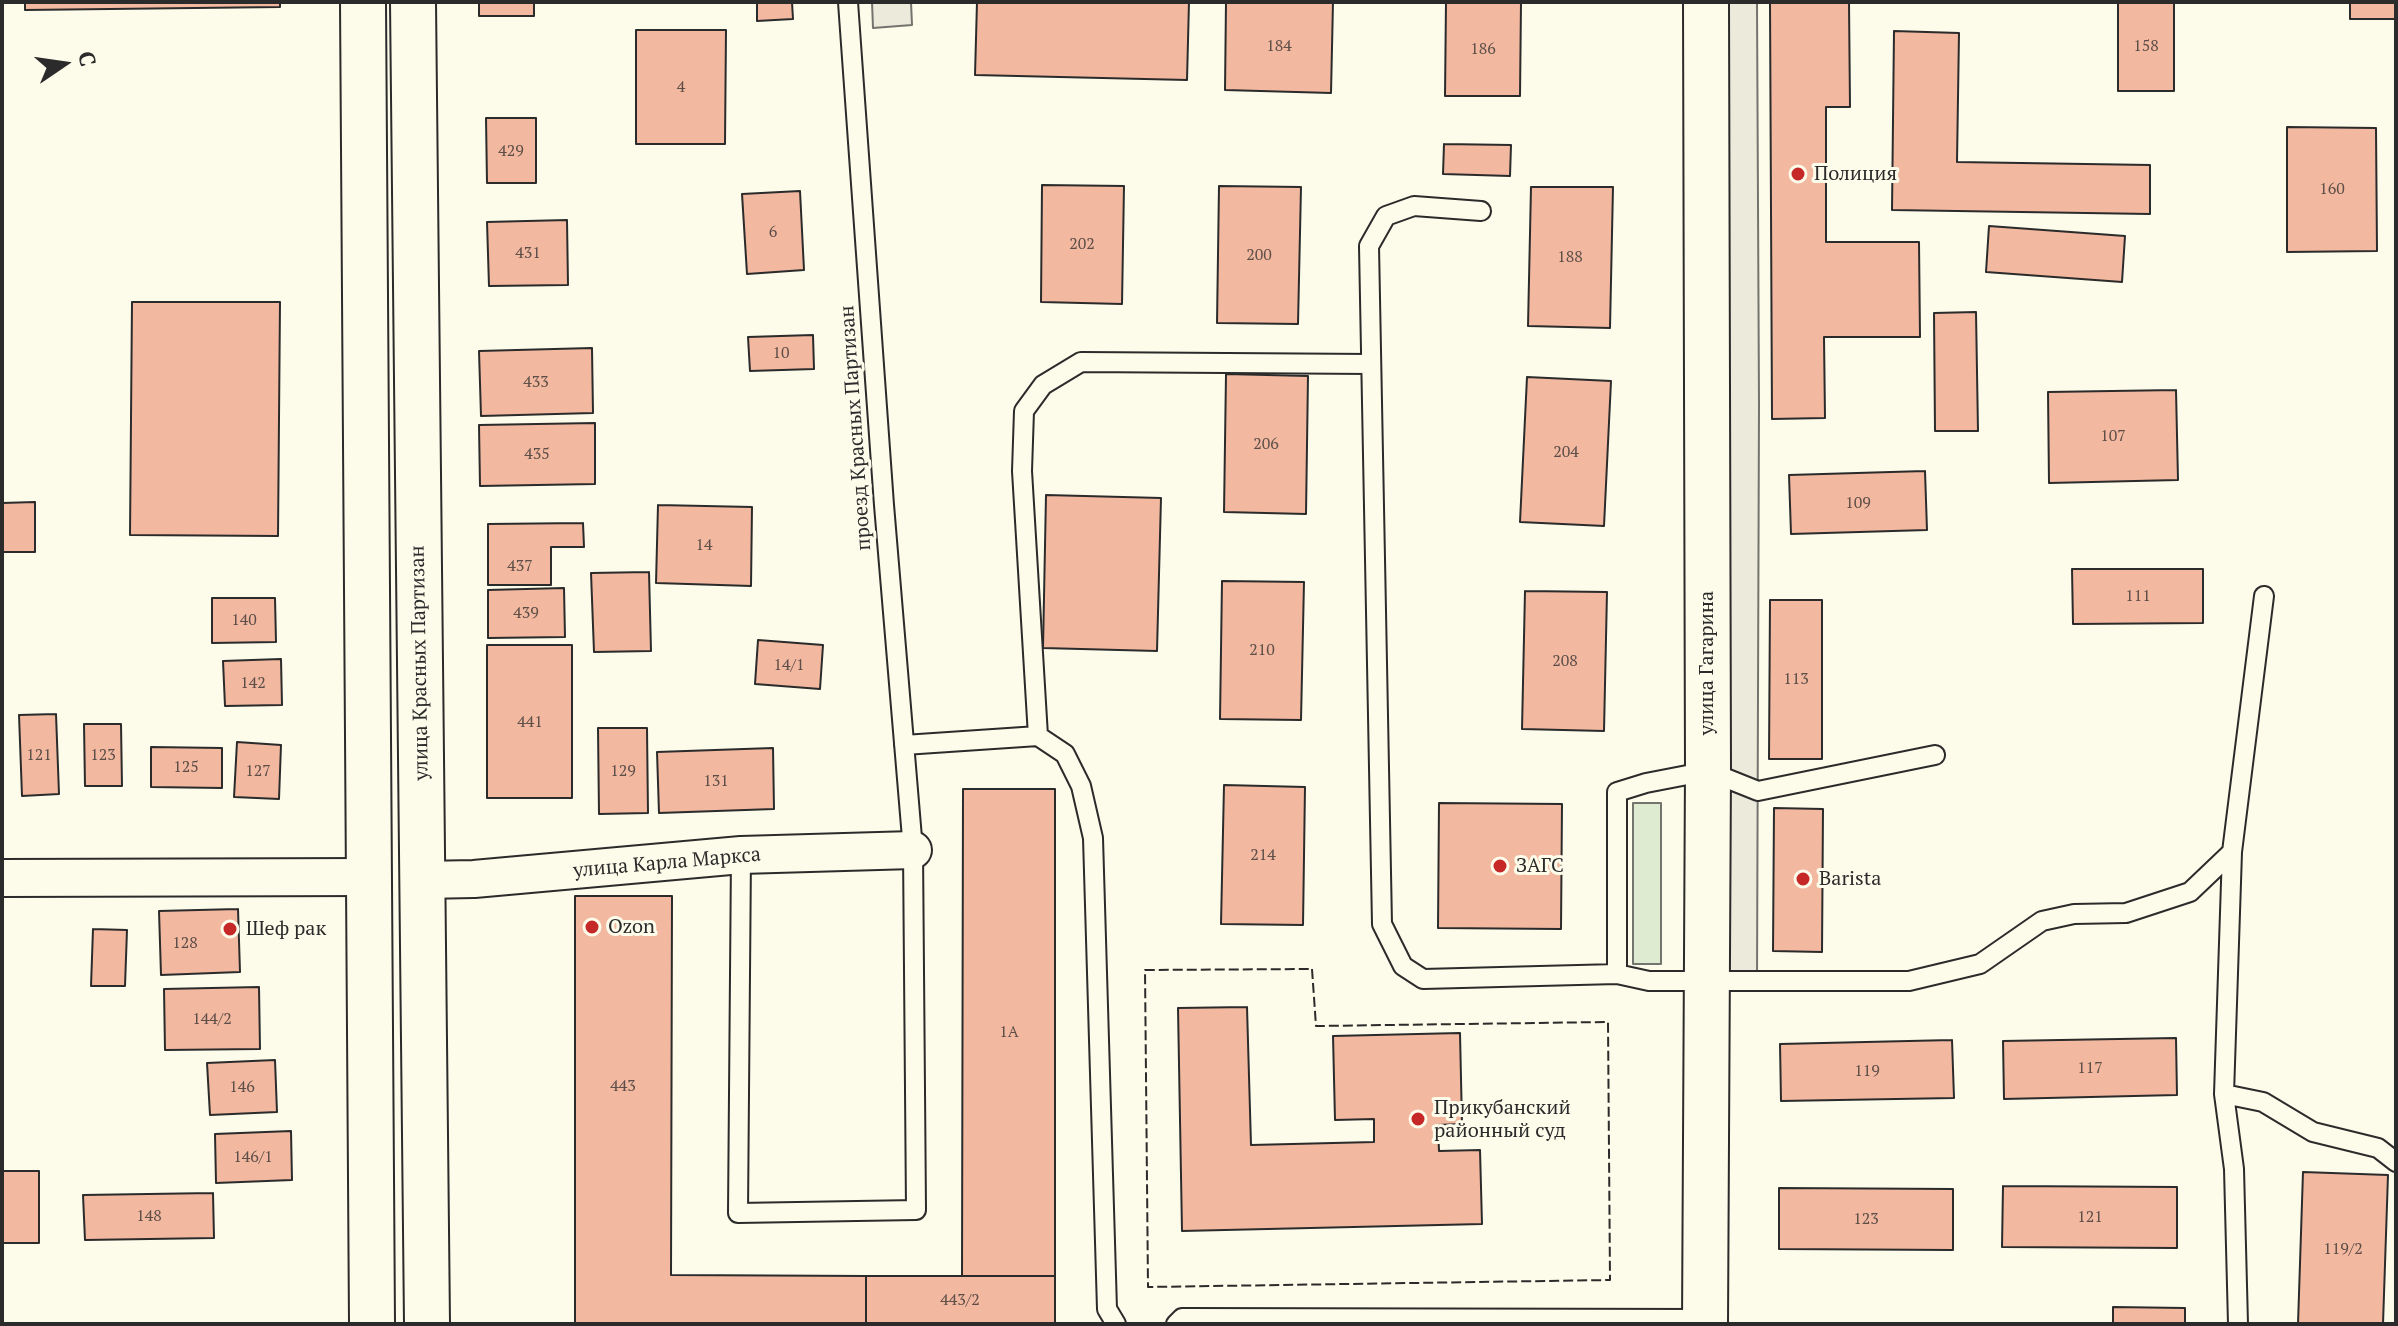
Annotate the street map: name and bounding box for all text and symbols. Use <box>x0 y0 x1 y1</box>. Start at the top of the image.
north arrow <box>24 24 104 104</box>
house number: 184 <box>1266 36 1292 56</box>
house number: 158 <box>2133 36 2159 56</box>
house number: 186 <box>1470 39 1496 59</box>
text: С <box>72 48 104 69</box>
house number: 4 <box>677 77 685 97</box>
house number: 429 <box>498 141 524 161</box>
place label: Полиция <box>1814 162 1897 186</box>
marker: Полиция <box>1789 165 1807 183</box>
house number: 160 <box>2319 179 2345 199</box>
house number: 6 <box>769 222 777 242</box>
house number: 202 <box>1069 234 1095 254</box>
house number: 431 <box>515 243 541 263</box>
house number: 200 <box>1246 245 1272 265</box>
house number: 188 <box>1557 247 1583 267</box>
street label: проезд Красных Партизан <box>835 304 877 552</box>
house number: 10 <box>772 343 790 363</box>
house number: 433 <box>523 372 549 392</box>
house number: 107 <box>2100 426 2126 446</box>
house number: 206 <box>1253 434 1279 454</box>
house number: 204 <box>1553 442 1579 462</box>
house number: 435 <box>524 444 550 464</box>
house number: 109 <box>1845 493 1871 513</box>
house number: 14 <box>695 535 713 555</box>
street label: улица Красных Партизан <box>406 545 434 781</box>
house number: 437 <box>507 556 533 576</box>
house number: 111 <box>2125 586 2151 606</box>
street label: улица Гагарина <box>1695 591 1719 735</box>
house number: 439 <box>513 603 539 623</box>
house number: 140 <box>231 610 257 630</box>
house number: 210 <box>1249 640 1275 660</box>
house number: 208 <box>1552 651 1578 671</box>
house number: 14/1 <box>773 655 805 675</box>
house number: 113 <box>1783 669 1809 689</box>
house number: 142 <box>240 673 266 693</box>
house number: 441 <box>517 712 543 732</box>
house number: 121 <box>26 745 52 765</box>
house number: 123 <box>90 745 116 765</box>
house number: 125 <box>173 757 199 777</box>
house number: 127 <box>245 761 271 781</box>
house number: 129 <box>610 761 636 781</box>
house number: 131 <box>703 771 729 791</box>
street label: улица Карла Маркса <box>572 843 762 883</box>
house number: 214 <box>1250 845 1276 865</box>
place label: ЗАГС <box>1516 854 1564 878</box>
marker: ЗАГС <box>1491 857 1509 875</box>
place label: Barista <box>1819 867 1881 891</box>
marker: Barista <box>1794 870 1812 888</box>
place label: Ozon <box>608 915 655 939</box>
place label: Шеф рак <box>246 917 326 941</box>
marker: Ozon <box>583 918 601 936</box>
marker: Шеф рак <box>221 920 239 938</box>
house number: 128 <box>172 933 198 953</box>
house number: 144/2 <box>192 1009 232 1029</box>
house number: 1А <box>999 1022 1019 1042</box>
house number: 117 <box>2077 1058 2103 1078</box>
house number: 119 <box>1854 1061 1880 1081</box>
house number: 443 <box>610 1076 636 1096</box>
house number: 146 <box>229 1077 255 1097</box>
place label: Прикубанский районный суд <box>1434 1096 1571 1143</box>
marker: Прикубанский районный суд <box>1409 1110 1427 1128</box>
house number: 146/1 <box>233 1147 273 1167</box>
house number: 148 <box>136 1206 162 1226</box>
house number: 121 <box>2077 1207 2103 1227</box>
house number: 123 <box>1853 1209 1879 1229</box>
house number: 119/2 <box>2323 1239 2363 1259</box>
house number: 443/2 <box>940 1290 980 1310</box>

